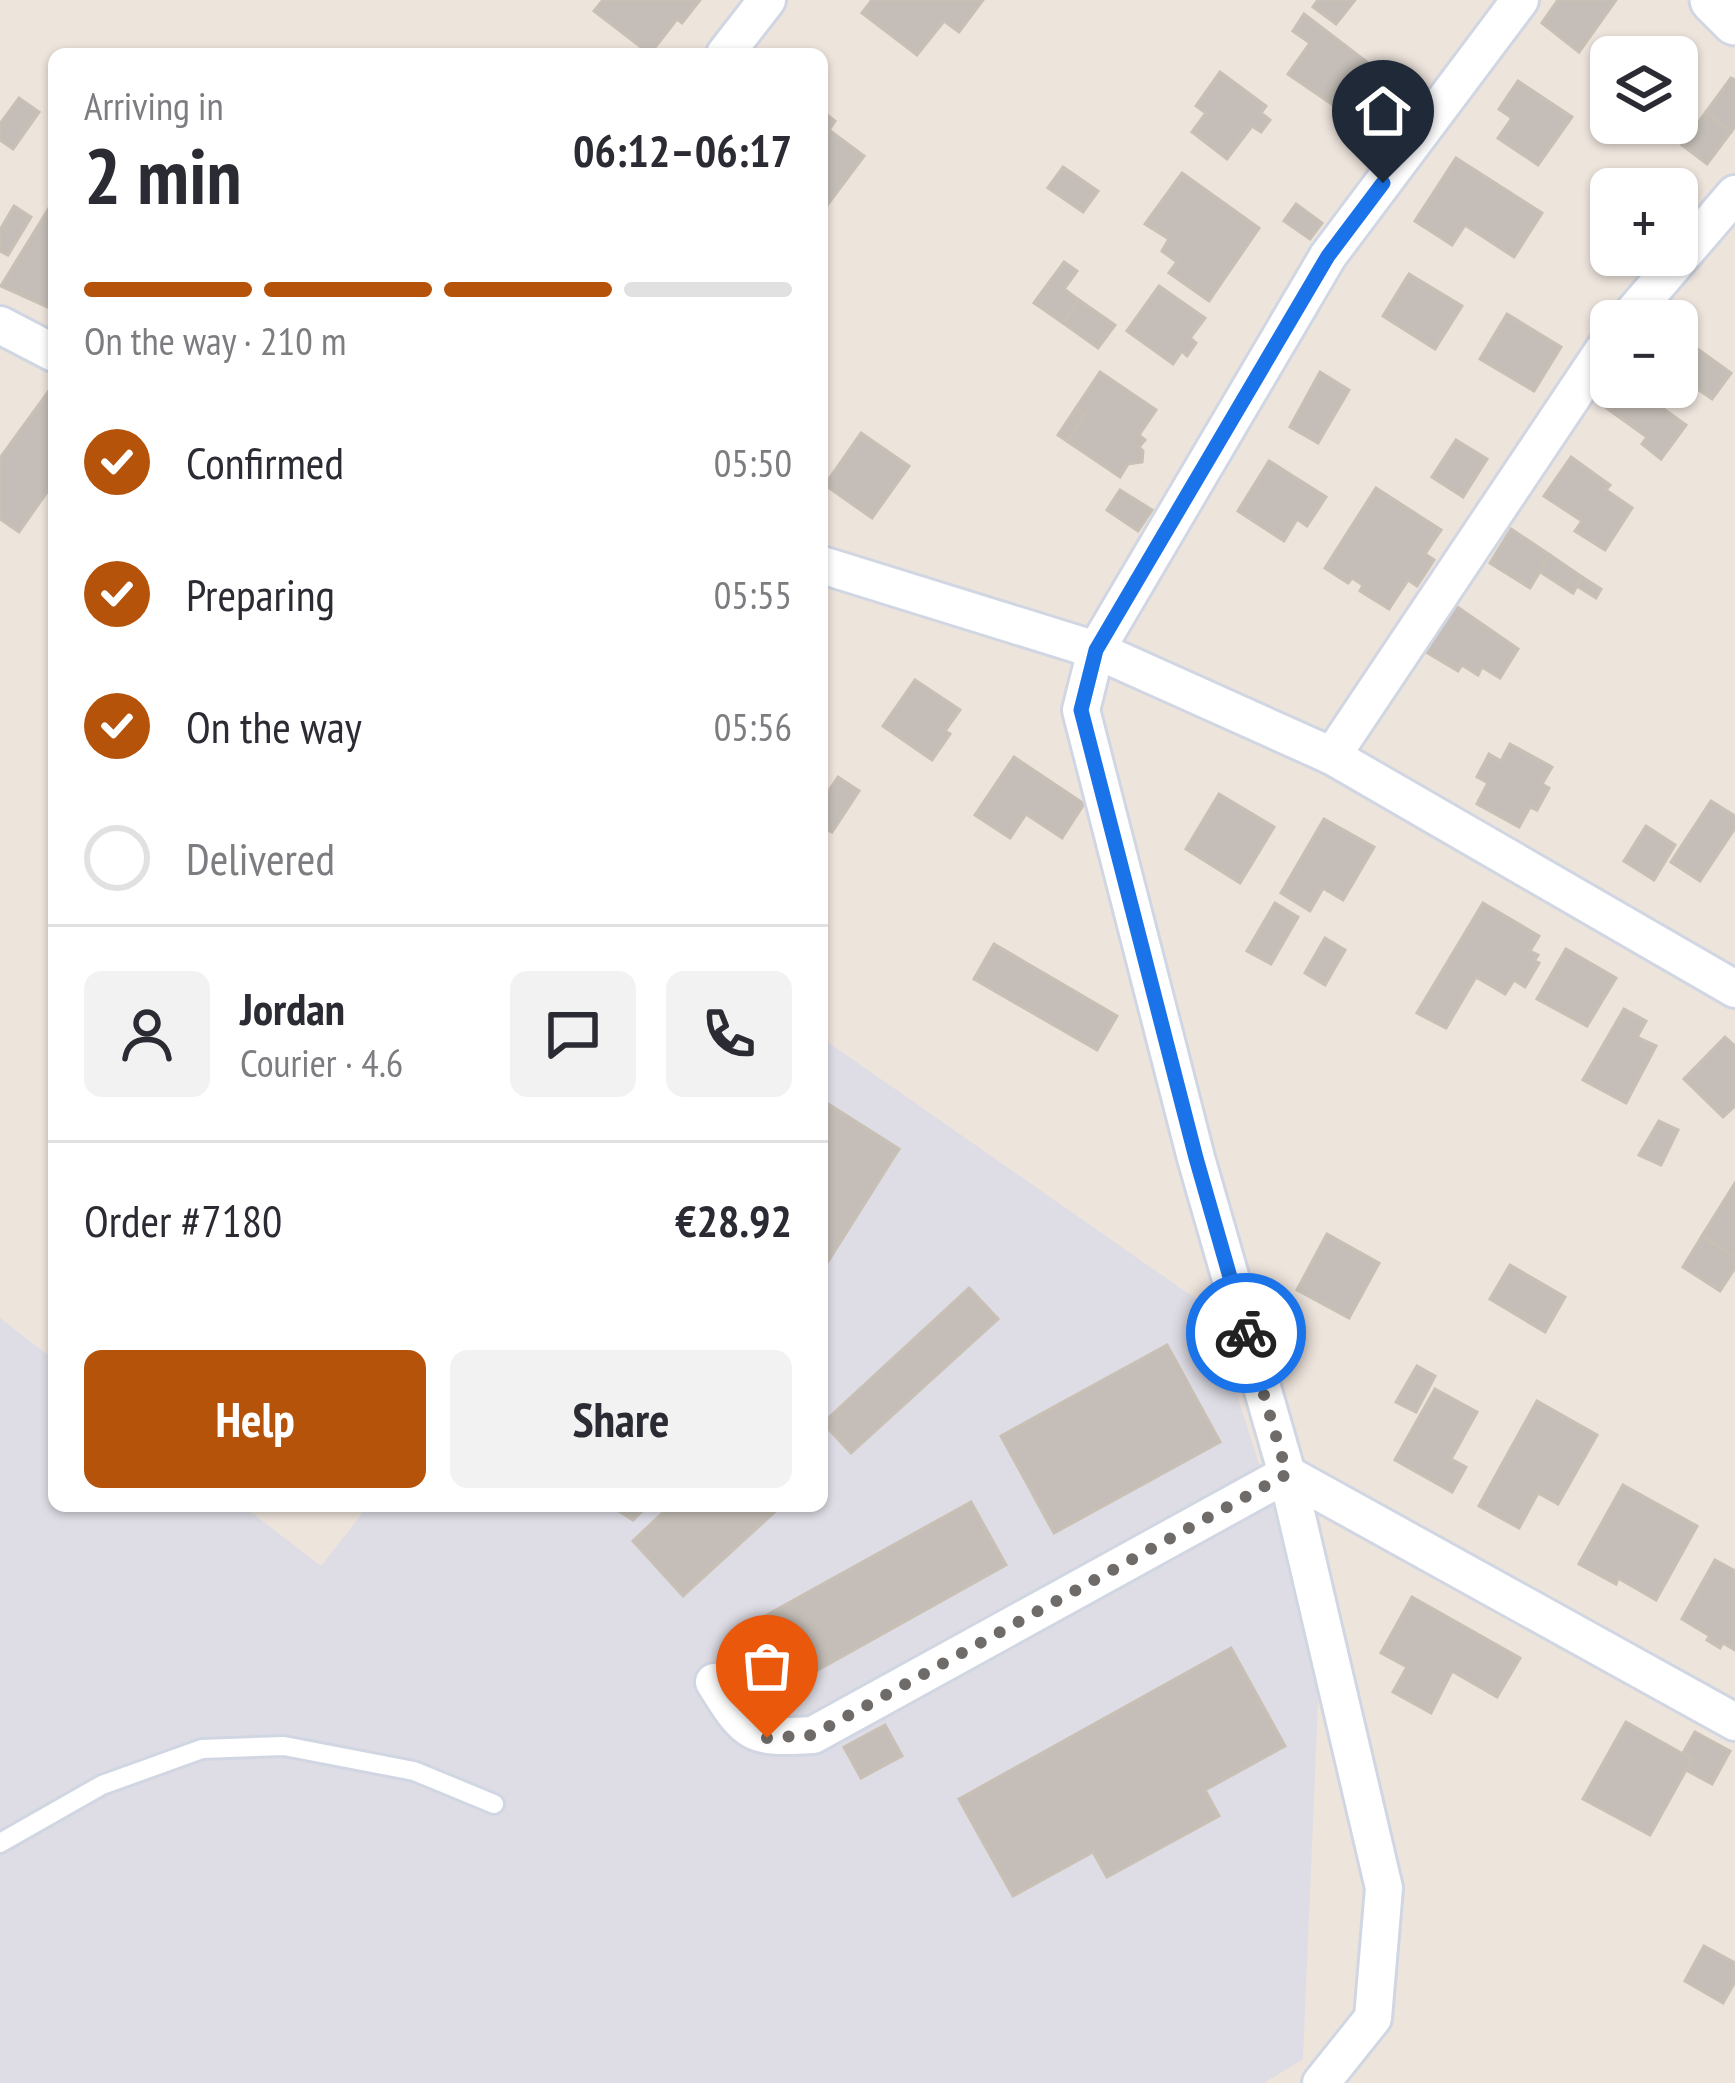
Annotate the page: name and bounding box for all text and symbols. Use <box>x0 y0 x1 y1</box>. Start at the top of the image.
map controls <box>1590 36 1698 408</box>
button: layers <box>1590 36 1698 144</box>
pin <box>1332 60 1434 183</box>
icon: home <box>1350 78 1416 144</box>
text: Arriving in <box>84 80 224 131</box>
text: 06:12–06:17 <box>573 121 792 179</box>
text: 2 min <box>84 125 242 226</box>
button: + <box>1590 168 1698 276</box>
button: − <box>1590 300 1698 408</box>
text: On the way · 210 m <box>84 315 346 366</box>
icon: check <box>84 429 150 495</box>
text: Confirmed <box>186 433 344 491</box>
text: 05:50 <box>714 437 792 488</box>
icon: check <box>84 561 150 627</box>
text: Preparing <box>186 565 335 623</box>
text: 05:55 <box>714 569 792 620</box>
icon: check <box>84 693 150 759</box>
text: On the way <box>186 697 362 755</box>
text: 05:56 <box>714 701 792 752</box>
text: Delivered <box>186 829 335 887</box>
button: person <box>84 971 210 1097</box>
button: chat <box>510 971 636 1097</box>
button: phone <box>666 971 792 1097</box>
text: Jordan <box>240 979 345 1037</box>
text: Courier · 4.6 <box>240 1037 403 1088</box>
text: Order #7180 <box>84 1191 282 1249</box>
text: €28.92 <box>675 1191 792 1249</box>
courier <box>1186 1273 1306 1393</box>
icon: bike <box>1213 1300 1279 1366</box>
button: Help <box>84 1350 426 1488</box>
button: Share <box>450 1350 792 1488</box>
pin <box>716 1615 818 1738</box>
icon: bag <box>734 1633 800 1699</box>

